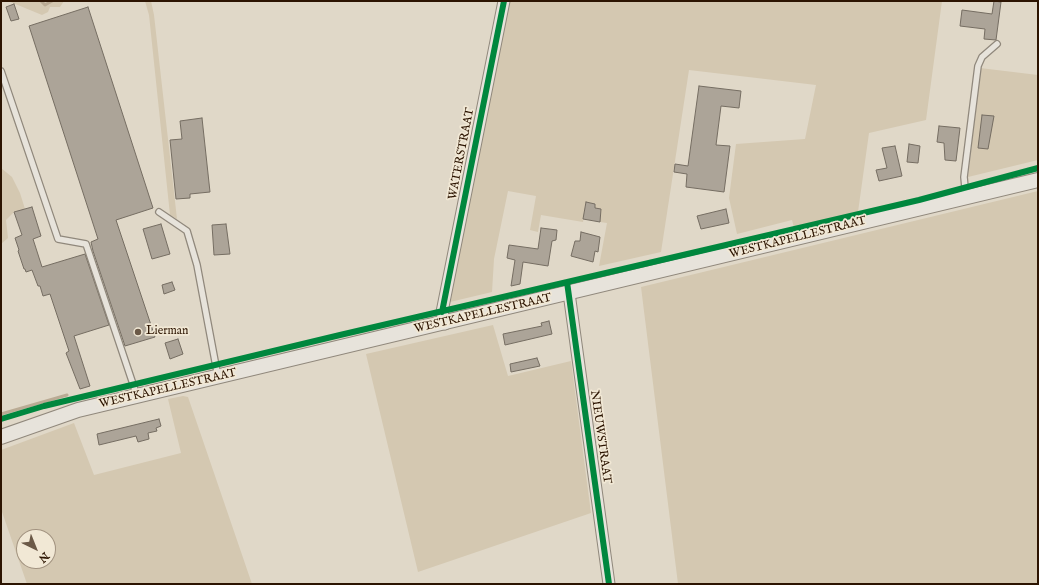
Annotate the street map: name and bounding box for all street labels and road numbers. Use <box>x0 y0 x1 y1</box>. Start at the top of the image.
street label: WATERSTRAAT <box>446 107 478 201</box>
street label: WESTKAPELLESTRAAT <box>728 214 868 262</box>
street label: WESTKAPELLESTRAAT <box>413 291 553 337</box>
street label: WESTKAPELLESTRAAT <box>98 366 238 412</box>
street label: NIEUWSTRAAT <box>586 389 614 485</box>

